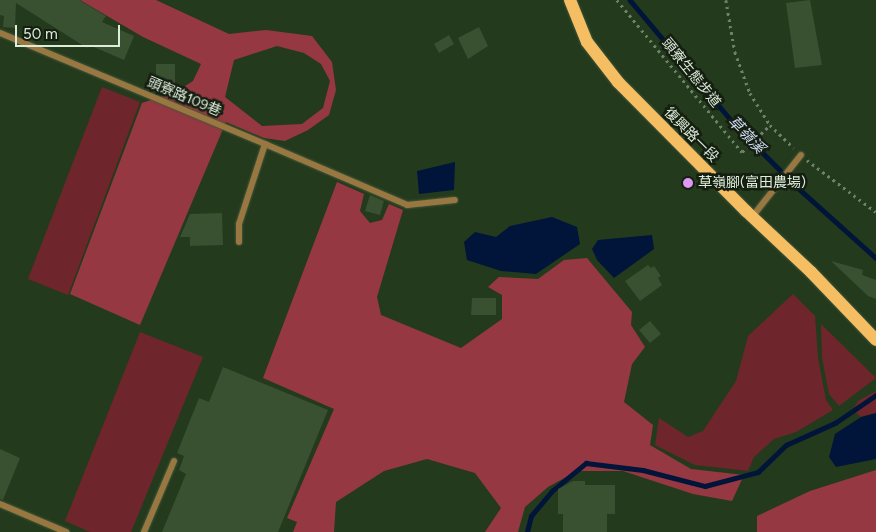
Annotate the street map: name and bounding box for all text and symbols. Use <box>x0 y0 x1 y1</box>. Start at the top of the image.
scale bar <box>18 15 122 47</box>
text: 50 m <box>23 25 58 43</box>
street label: 頭寮生態步道 <box>658 35 724 111</box>
street label: 頭寮路109巷 <box>145 74 223 120</box>
street label: 復興路一段 <box>660 104 722 166</box>
water label: 草嶺溪 <box>724 113 768 157</box>
place label: 草嶺腳(富田農場) <box>698 175 806 191</box>
marker: 草嶺腳(富田農場) <box>682 177 694 189</box>

